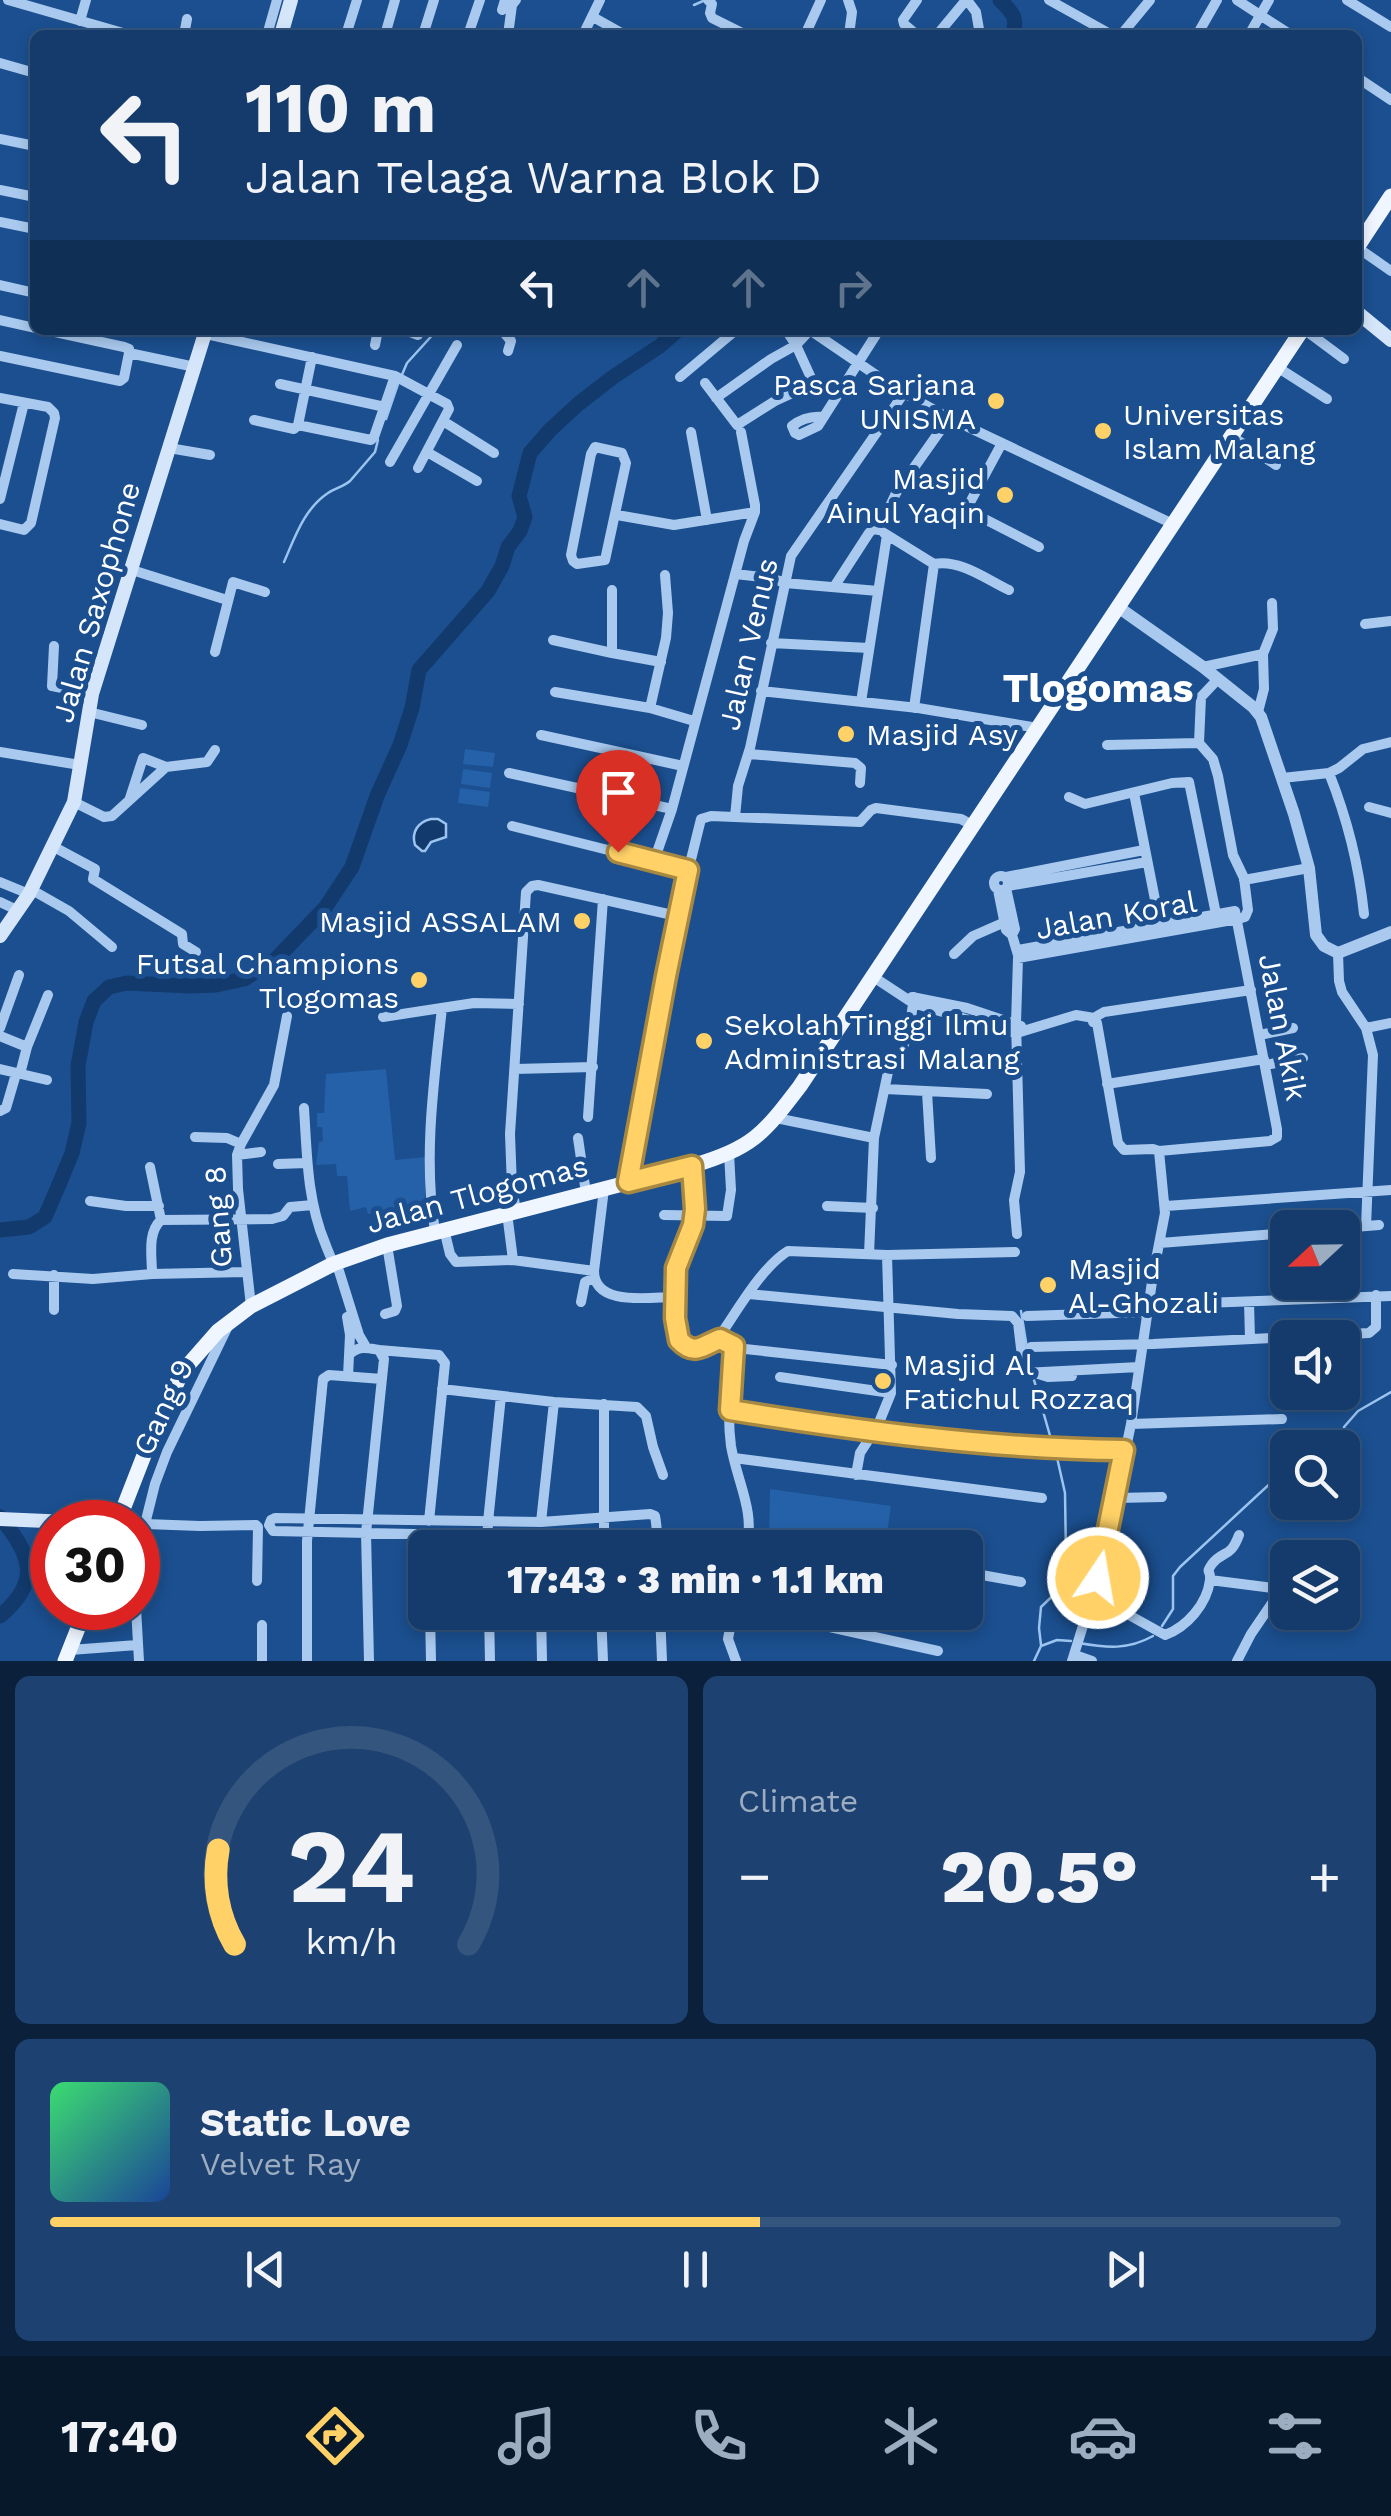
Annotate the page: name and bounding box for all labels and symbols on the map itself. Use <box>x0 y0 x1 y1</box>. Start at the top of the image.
place label: Pasca Sarjana UNISMA <box>773 367 976 436</box>
marker: Pasca Sarjana UNISMA <box>985 390 1007 412</box>
place label: Universitas Islam Malang <box>1123 397 1316 466</box>
marker: Universitas Islam Malang <box>1092 420 1114 442</box>
place label: Masjid Ainul Yaqin <box>826 461 985 530</box>
street label: Jalan Saxophone <box>45 478 147 726</box>
marker: Masjid Ainul Yaqin <box>994 484 1016 506</box>
street label: Jalan Venus <box>711 555 785 733</box>
district label: Tlogomas <box>1002 665 1194 712</box>
place label: Masjid Asy <box>866 717 1019 752</box>
marker: Masjid Asy <box>835 723 857 745</box>
pin <box>576 750 661 853</box>
street label: Jalan Koral <box>1033 884 1199 946</box>
place label: Masjid ASSALAM <box>319 904 562 939</box>
marker: Masjid ASSALAM <box>571 910 593 932</box>
place label: Futsal Champions Tlogomas <box>136 946 399 1015</box>
street label: Jalan Akik <box>1252 951 1314 1103</box>
marker: Futsal Champions Tlogomas <box>408 969 430 991</box>
place label: Sekolah Tinggi Ilmu Administrasi Malang <box>724 1007 1020 1076</box>
marker: Sekolah Tinggi Ilmu Administrasi Malang <box>693 1030 715 1052</box>
street label: Jalan Tlogomas <box>362 1148 592 1240</box>
street label: Gang 8 <box>197 1165 239 1269</box>
north arrow <box>1270 1210 1360 1300</box>
place label: Masjid Al-Ghozali <box>1068 1251 1219 1320</box>
marker: Masjid Al-Ghozali <box>1037 1274 1059 1296</box>
place label: Masjid Al Fatichul Rozzaq <box>903 1347 1134 1416</box>
street label: Gang 9 <box>126 1353 200 1461</box>
marker: Masjid Al Fatichul Rozzaq <box>872 1370 894 1392</box>
speed limit sign: 30 <box>30 1500 160 1630</box>
position arrow <box>1046 1526 1150 1630</box>

